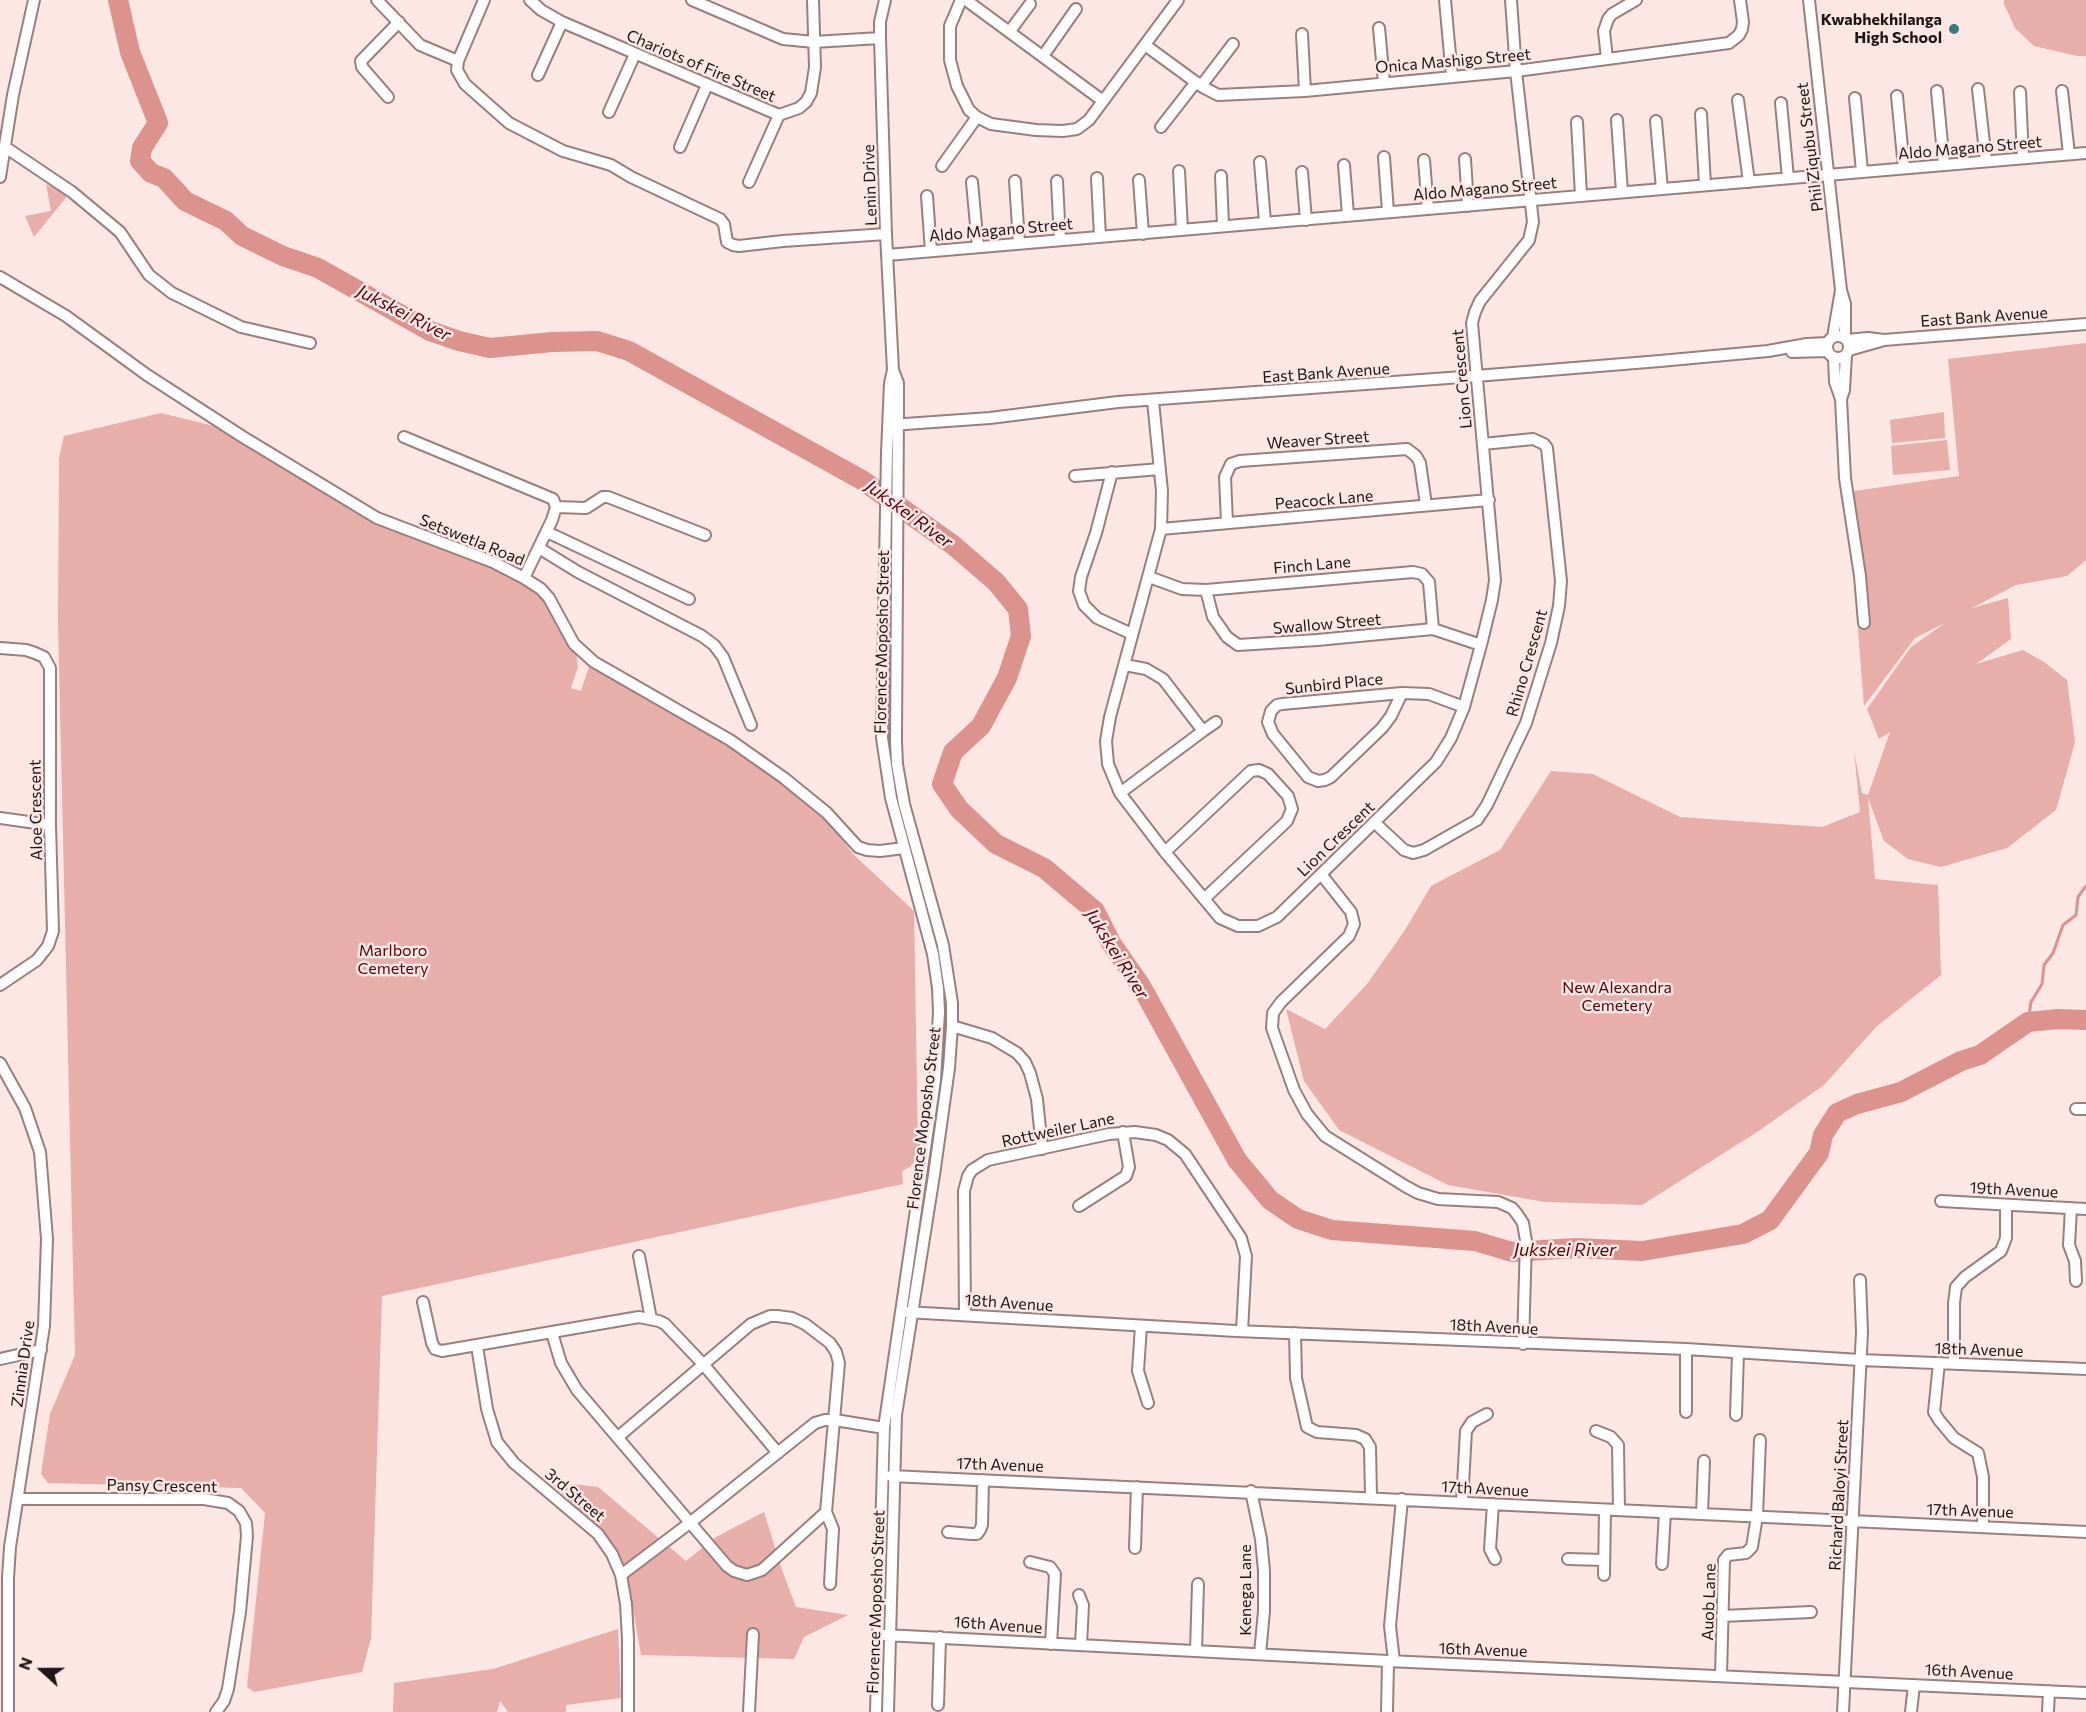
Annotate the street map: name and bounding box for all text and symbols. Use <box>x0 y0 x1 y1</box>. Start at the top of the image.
place label: Kwabhekhilanga High School <box>1821 10 1942 48</box>
marker: Kwabhekhilanga High School <box>1947 22 1961 36</box>
street label: Chariots of Fire Street <box>623 26 779 106</box>
street label: Onica Mashigo Street <box>1374 45 1532 77</box>
street label: Phil Ziqubu Street <box>1793 81 1827 213</box>
street label: Aldo Magano Street <box>1897 132 2043 164</box>
street label: Lenin Drive <box>859 144 881 226</box>
street label: Aldo Magano Street <box>1412 173 1558 205</box>
street label: Aldo Magano Street <box>928 214 1074 246</box>
water label: Jukskei River <box>353 280 455 346</box>
street label: East Bank Avenue <box>1920 303 2048 331</box>
street label: Lion Crescent <box>1448 328 1476 430</box>
street label: East Bank Avenue <box>1262 359 1390 387</box>
street label: Weaver Street <box>1266 427 1370 453</box>
water label: Jukskei River <box>861 475 957 553</box>
street label: Peacock Lane <box>1274 486 1374 514</box>
street label: Setswetla Road <box>417 510 527 570</box>
street label: Florence Moposho Street <box>871 550 893 734</box>
street label: Finch Lane <box>1272 552 1352 578</box>
street label: Rhino Crescent <box>1503 607 1551 719</box>
street label: Swallow Street <box>1272 610 1382 638</box>
street label: Sunbird Place <box>1284 669 1384 699</box>
street label: Aloe Crescent <box>26 759 46 861</box>
street label: Lion Crescent <box>1293 797 1379 881</box>
water label: Jukskei River <box>1081 905 1153 1003</box>
park label: Marlboro Cemetery <box>357 941 429 979</box>
park label: New Alexandra Cemetery <box>1562 978 1672 1016</box>
street label: Florence Moposho Street <box>903 1026 945 1210</box>
street label: Rottweiler Lane <box>1000 1109 1116 1151</box>
street label: 19th Avenue <box>1969 1178 2059 1202</box>
water label: Jukskei River <box>1514 1239 1616 1261</box>
street label: 18th Avenue <box>964 1290 1054 1316</box>
street label: 18th Avenue <box>1449 1315 1539 1339</box>
street label: Zinnia Drive <box>7 1319 39 1409</box>
street label: 18th Avenue <box>1934 1339 2024 1361</box>
street label: Richard Baloyi Street <box>1825 1419 1853 1571</box>
street label: 17th Avenue <box>956 1454 1044 1476</box>
street label: 3rd Street <box>541 1464 609 1526</box>
street label: Pansy Crescent <box>106 1475 218 1497</box>
street label: 17th Avenue <box>1441 1477 1529 1501</box>
street label: 17th Avenue <box>1926 1500 2014 1522</box>
street label: Florence Moposho Street <box>863 1510 889 1694</box>
street label: Kenega Lane <box>1236 1544 1256 1636</box>
street label: Auob Lane <box>1698 1563 1720 1641</box>
street label: 16th Avenue <box>953 1612 1043 1638</box>
street label: 16th Avenue <box>1438 1639 1528 1661</box>
north arrow <box>12 1640 72 1700</box>
text: N <box>14 1654 36 1672</box>
street label: 16th Avenue <box>1924 1660 2014 1684</box>

